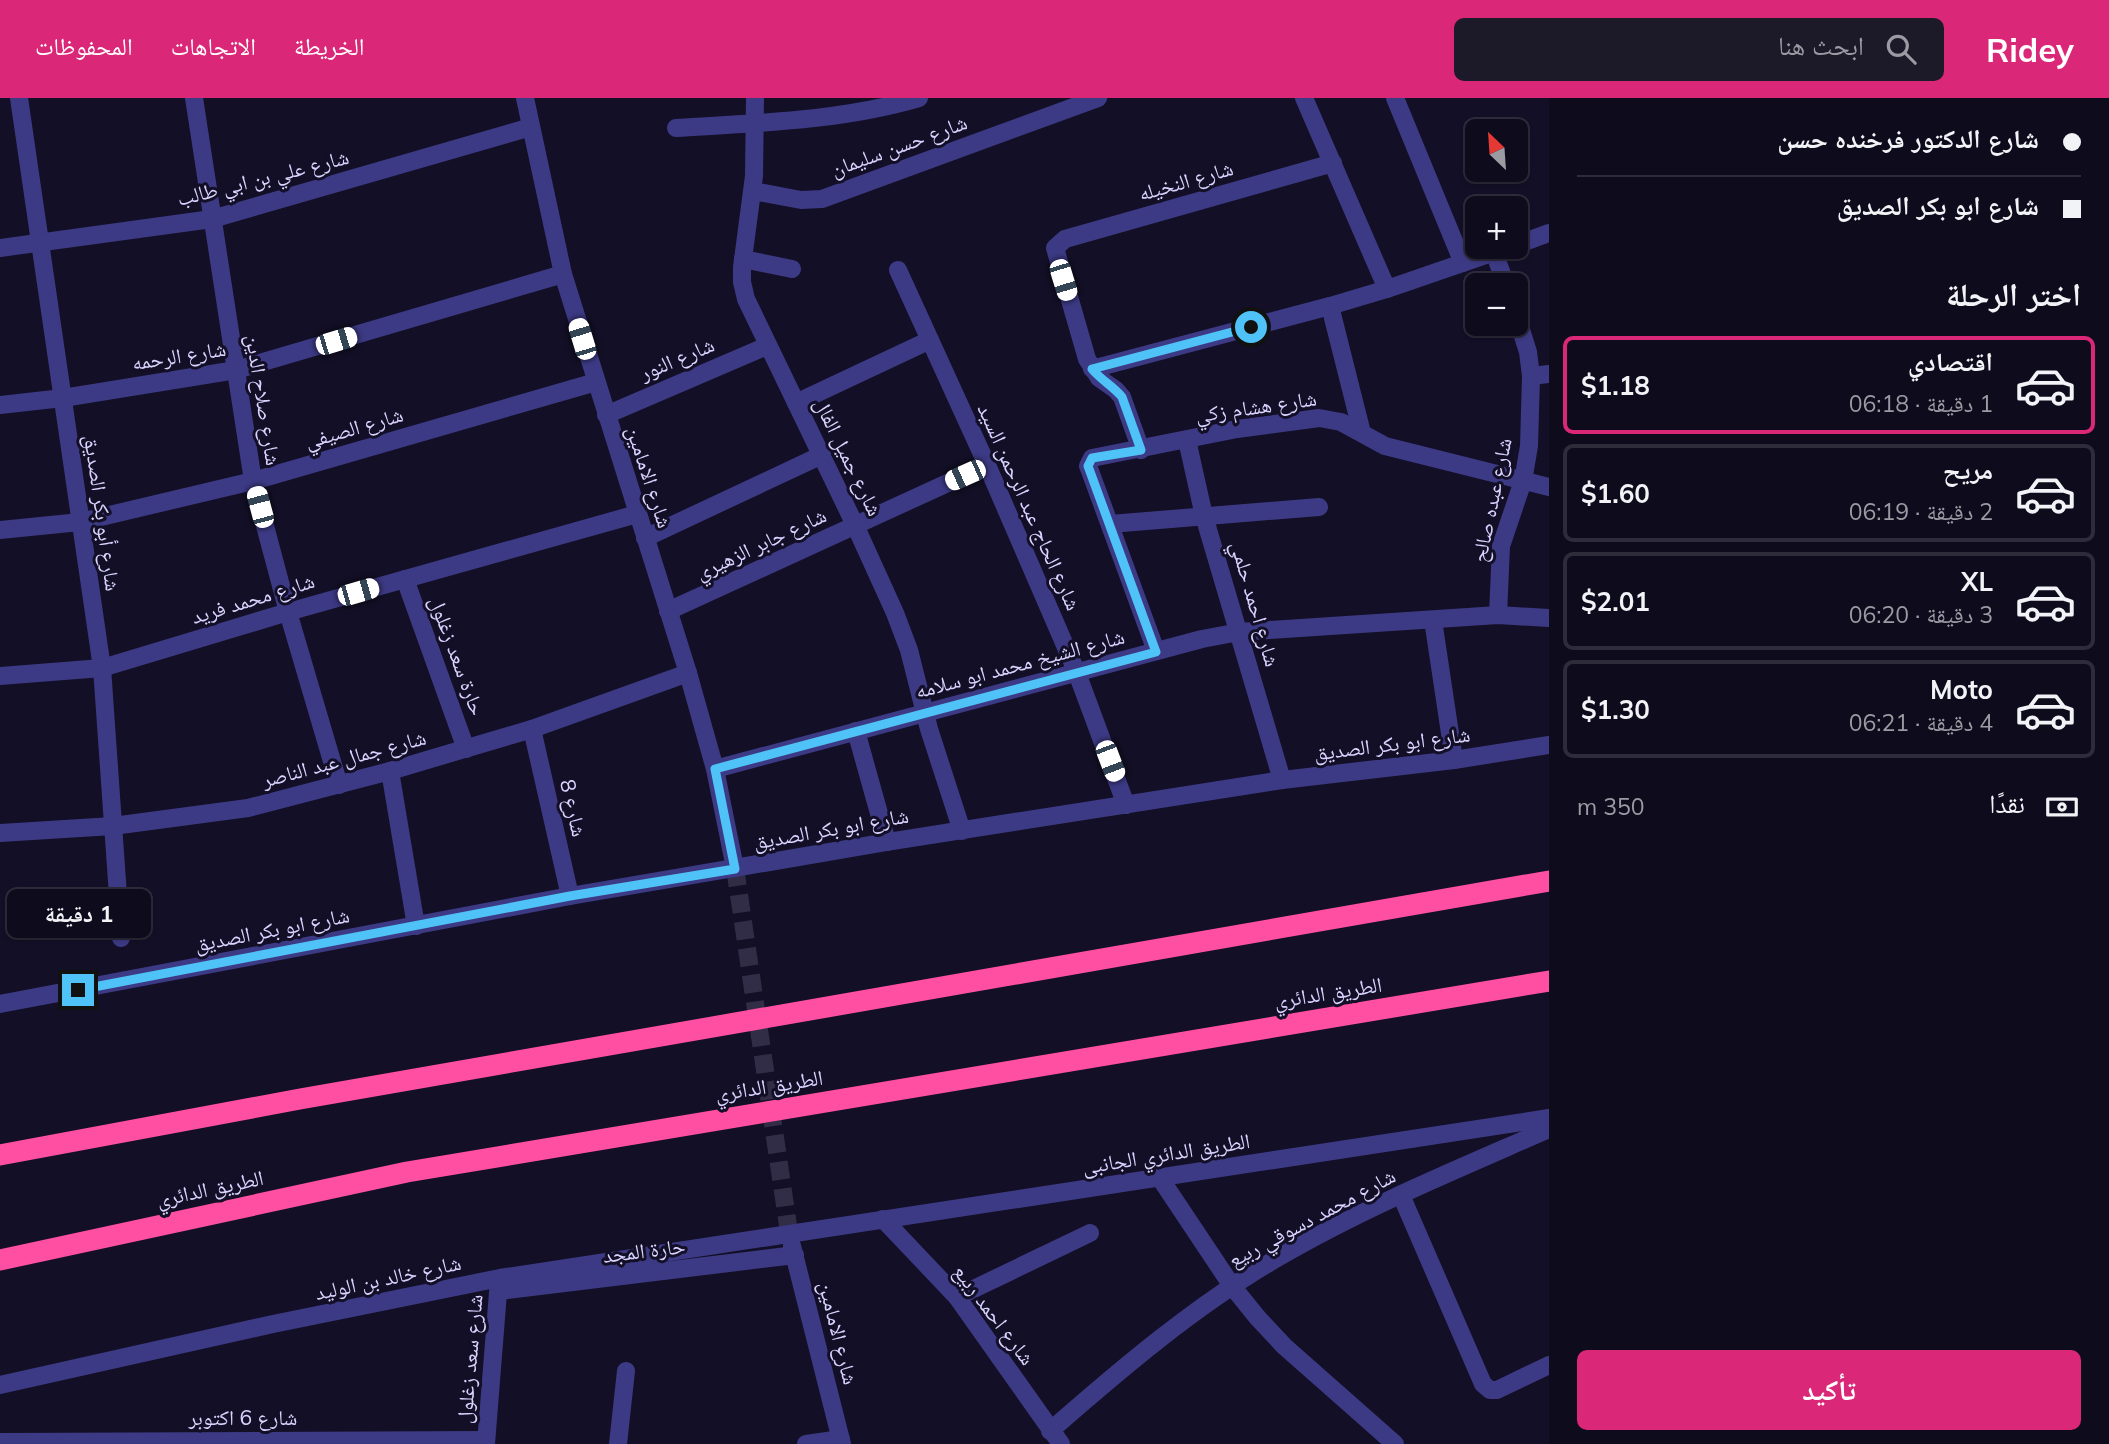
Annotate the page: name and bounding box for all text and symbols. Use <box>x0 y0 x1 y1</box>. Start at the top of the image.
search box <box>1454 18 1944 81</box>
text: ابحث هنا <box>1778 29 1864 62</box>
text: Ridey <box>1986 29 2074 70</box>
icon: search <box>1882 30 1920 68</box>
text: المحفوظات <box>35 31 133 61</box>
text: الاتجاهات <box>171 31 256 61</box>
text: الخريطة <box>294 31 365 61</box>
street label: شارع حسن سليمان <box>827 108 971 183</box>
north arrow <box>1465 119 1528 182</box>
map controls <box>1465 119 1528 336</box>
text: شارع الدكتور فرخنده حسن <box>1777 122 2039 155</box>
street label: شارع علي بن ابي طالب <box>174 143 352 215</box>
street label: شارع النخيله <box>1135 154 1236 207</box>
text: شارع ابو بكر الصديق <box>1837 189 2039 222</box>
button: + <box>1465 196 1528 259</box>
car <box>1047 257 1080 303</box>
button: − <box>1465 273 1528 336</box>
text: اختر الرحلة <box>1946 274 2081 314</box>
route start <box>1235 311 1267 343</box>
car <box>566 316 599 362</box>
car <box>313 325 360 357</box>
street label: شارع النور <box>634 331 718 387</box>
street label: شارع صلاح الدين <box>240 332 287 467</box>
street label: شارع الرحمه <box>130 335 228 376</box>
text: اقتصادي <box>1908 345 1993 378</box>
icon: car <box>2014 354 2077 417</box>
text: $1.18 <box>1581 369 1650 402</box>
street label: شارع هشام زكي <box>1193 385 1319 432</box>
text: 1 دقيقة · 06:18 <box>1849 389 1993 418</box>
street label: شارع جميل الفال <box>808 393 889 520</box>
street label: شارع الحاج عبد الرحمن السيد <box>972 399 1087 615</box>
street label: شارع الصيفي <box>301 401 407 458</box>
street label: شارع الامامين <box>620 422 679 531</box>
street label: شارع أبو بكر الصديق <box>78 433 127 593</box>
street label: شارع عبده صالح <box>1465 435 1518 565</box>
text: مريح <box>1943 453 1993 486</box>
car <box>942 457 989 493</box>
icon: car <box>2014 462 2077 525</box>
text: $1.60 <box>1581 477 1650 510</box>
car <box>245 484 276 530</box>
text: 2 دقيقة · 06:19 <box>1849 497 1993 526</box>
street label: شارع جابر الزهيري <box>691 501 832 589</box>
street label: شارع احمد حلمي <box>1221 538 1286 671</box>
text: XL <box>1961 565 1993 598</box>
street label: شارع محمد فريد <box>188 567 318 630</box>
icon: car <box>2014 570 2077 633</box>
car <box>335 576 382 608</box>
text: $2.01 <box>1581 585 1650 618</box>
street label: حارة سعد زغلول <box>424 593 492 719</box>
text: 3 دقيقة · 06:20 <box>1849 600 1993 629</box>
street label: شارع الشيخ محمد ابو سلامه <box>912 623 1127 704</box>
text: Moto <box>1930 673 1993 706</box>
icon: car <box>2014 678 2077 741</box>
text: $1.30 <box>1581 693 1650 726</box>
text: 4 دقيقة · 06:21 <box>1849 708 1993 737</box>
street label: شارع ابو بكر الصديق <box>1312 721 1472 766</box>
street label: شارع جمال عبد الناصر <box>258 724 429 794</box>
car <box>1093 738 1128 784</box>
street label: شارع 8 <box>554 777 593 839</box>
text: نقدًا <box>1989 787 2025 820</box>
icon: cash <box>2043 788 2081 826</box>
text: 350 m <box>1577 792 1645 821</box>
street label: شارع ابو بكر الصديق <box>751 802 911 855</box>
callout: 1 دقيقة <box>6 888 150 938</box>
text: 1 دقيقة <box>45 899 113 928</box>
street label: شارع ابو بكر الصديق <box>192 901 352 958</box>
street label: الطريق الدائري <box>1272 971 1384 1018</box>
route end <box>62 974 94 1006</box>
street label: الطريق الدائري <box>713 1064 825 1111</box>
street label: الطريق الدائري الجانبى <box>1080 1127 1252 1183</box>
street label: شارع محمد دسوقي ربيع <box>1223 1162 1402 1276</box>
street label: الطريق الدائري <box>154 1164 267 1216</box>
street label: حارة المجد <box>601 1232 687 1268</box>
street label: شارع خالد بن الوليد <box>312 1249 463 1306</box>
street label: شارع احمد ربيع <box>948 1259 1041 1370</box>
street label: شارع الامامين <box>813 1278 864 1387</box>
street label: شارع سعد زغلول <box>450 1293 489 1425</box>
button: تأكيد <box>1577 1350 2081 1430</box>
street label: شارع 6 اكتوبر <box>188 1404 297 1431</box>

